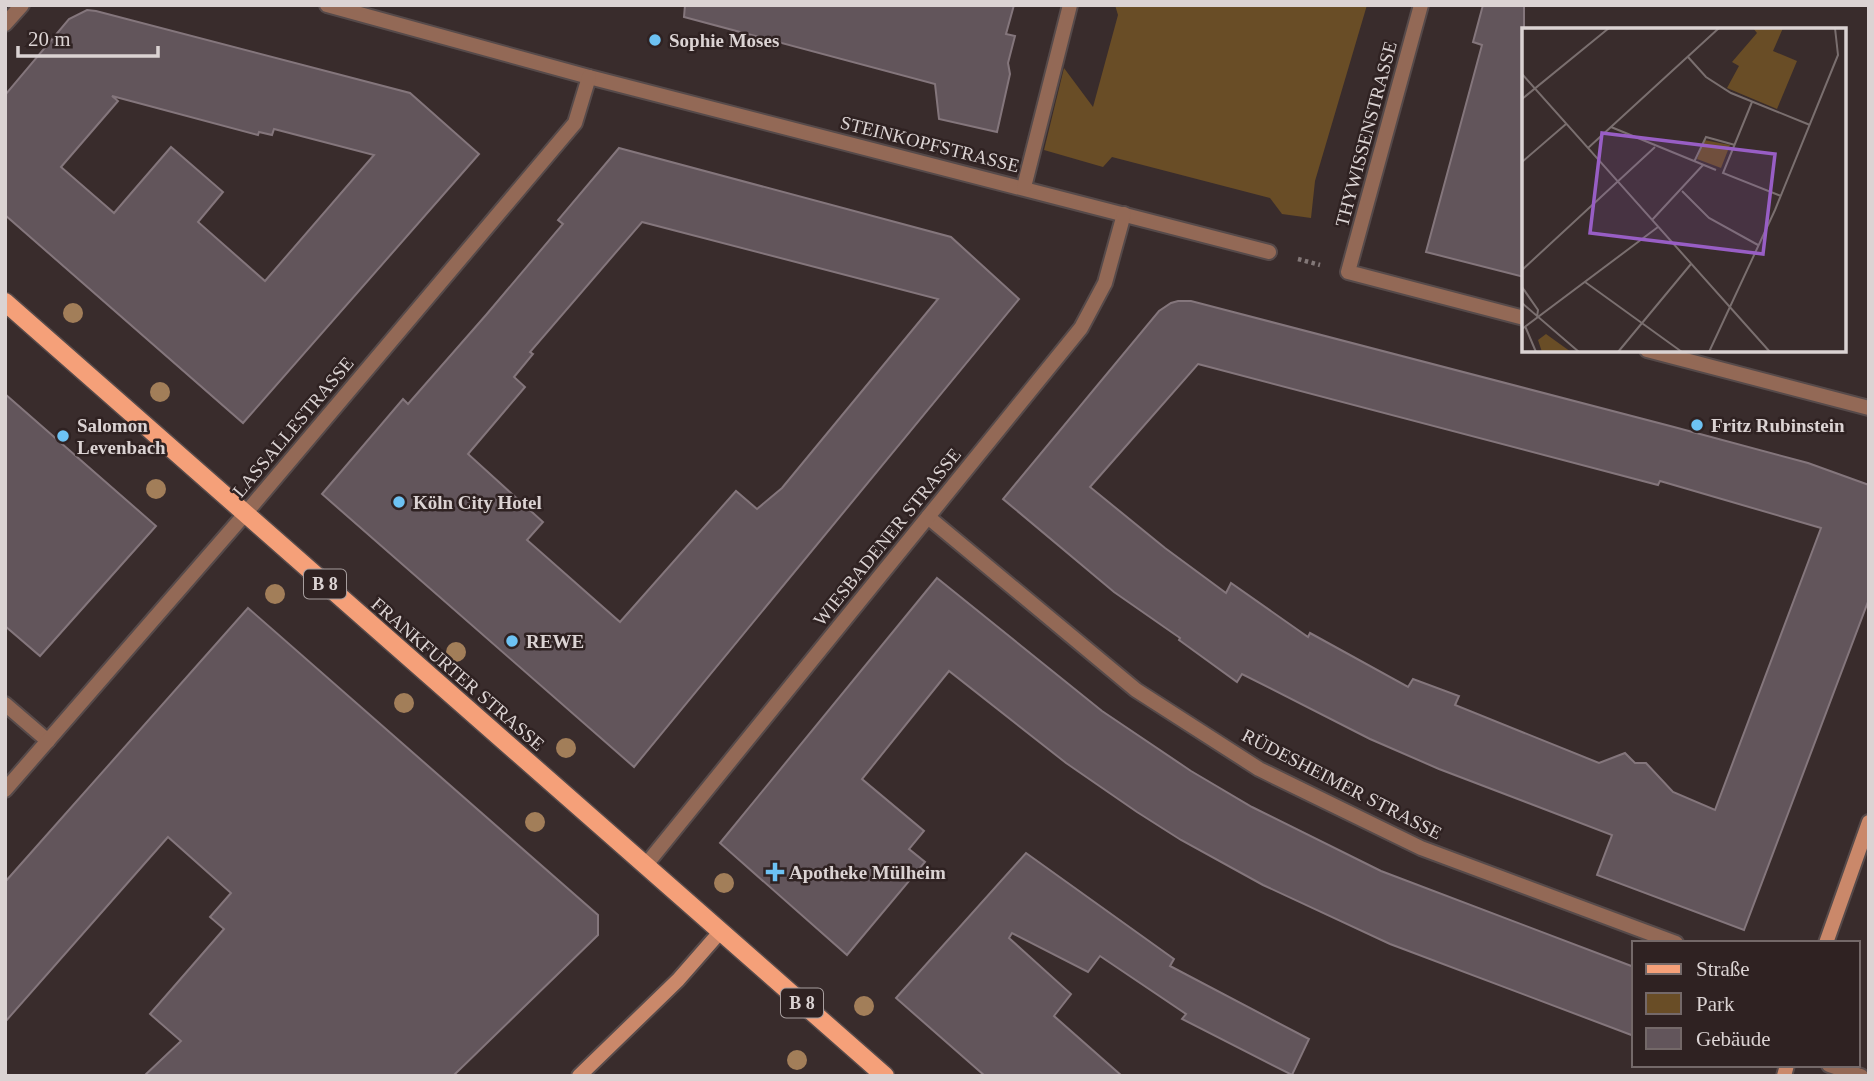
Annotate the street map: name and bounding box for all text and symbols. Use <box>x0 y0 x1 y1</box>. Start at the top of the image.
scale bar <box>18 14 158 58</box>
text: 20 m <box>28 27 71 51</box>
inset map <box>1522 28 1846 352</box>
place label: Sophie Moses <box>669 30 779 51</box>
marker: Sophie Moses <box>647 32 663 48</box>
street label: THYWISSENSTRASSE <box>1331 39 1401 229</box>
street label: STEINKOPFSTRASSE <box>838 112 1022 176</box>
street label: LASSALLESTRASSE <box>228 353 358 501</box>
place label: Salomon Levenbach <box>77 415 166 458</box>
place label: Fritz Rubinstein <box>1711 415 1845 436</box>
marker: Fritz Rubinstein <box>1689 417 1705 433</box>
marker: Salomon Levenbach <box>55 428 71 444</box>
street label: WIESBADENER STRASSE <box>809 444 965 630</box>
place label: Köln City Hotel <box>413 492 542 513</box>
marker: Köln City Hotel <box>391 494 407 510</box>
road number: B 8 <box>304 570 346 598</box>
street label: FRANKFURTER STRASSE <box>367 593 549 755</box>
place label: REWE <box>526 631 584 652</box>
marker: REWE <box>504 633 520 649</box>
street label: RÜDESHEIMER STRASSE <box>1239 724 1445 844</box>
place label: Apotheke Mülheim <box>789 862 946 883</box>
marker: Apotheke Mülheim <box>767 864 783 880</box>
legend <box>1632 941 1860 1067</box>
text: Straße <box>1696 957 1750 981</box>
road number: B 8 <box>781 988 823 1018</box>
text: Park <box>1696 992 1735 1016</box>
text: Gebäude <box>1696 1027 1771 1051</box>

